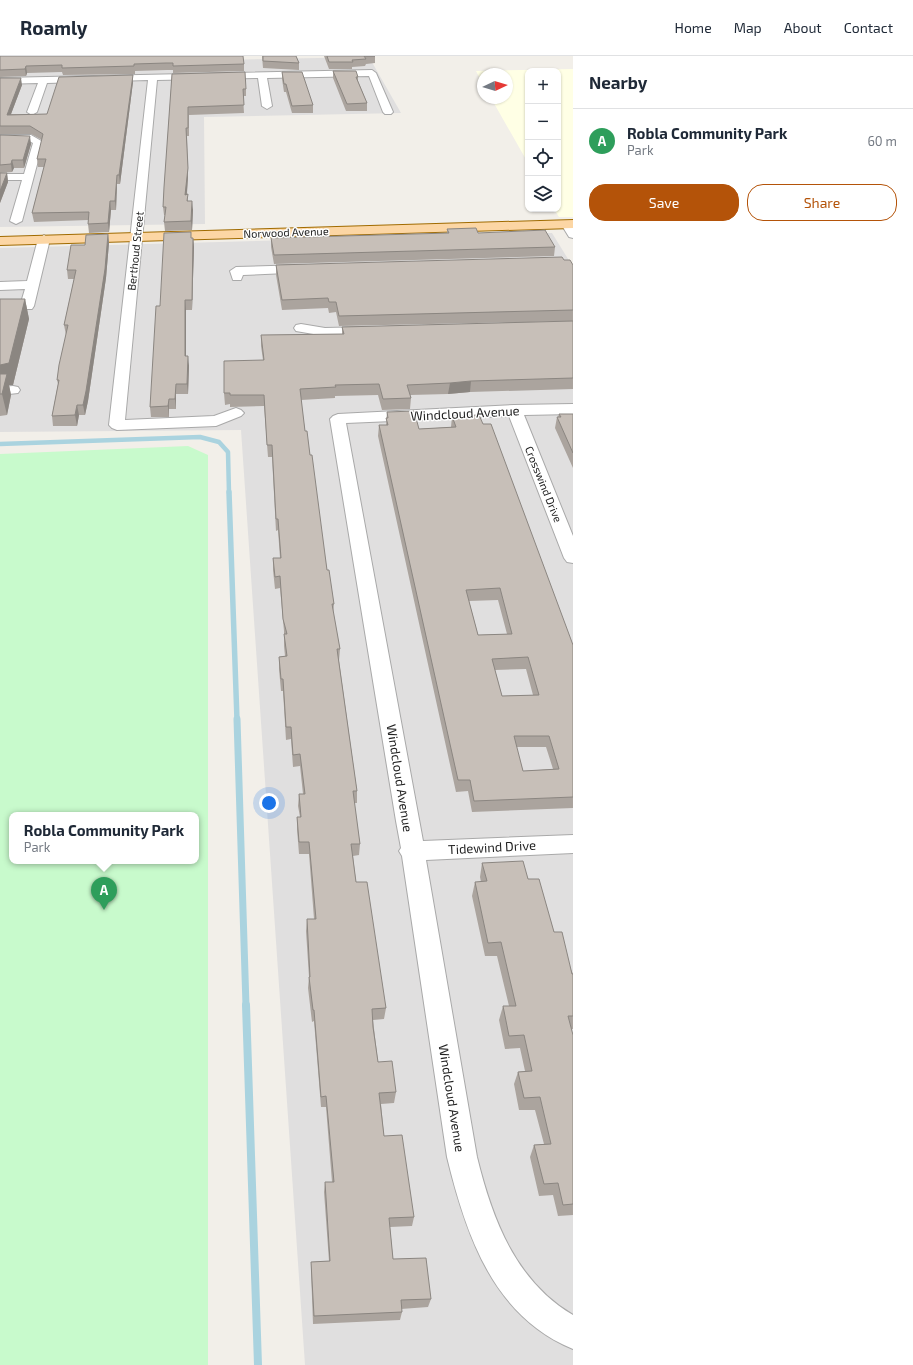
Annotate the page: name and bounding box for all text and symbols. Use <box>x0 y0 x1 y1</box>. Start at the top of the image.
text: Roamly <box>20 16 87 39</box>
text: Home <box>675 19 712 36</box>
text: Map <box>734 19 762 36</box>
text: About <box>784 19 822 36</box>
text: Contact <box>844 19 893 36</box>
north arrow <box>477 68 513 104</box>
map controls <box>525 68 561 212</box>
button: + <box>525 68 561 104</box>
text: Nearby <box>589 72 647 92</box>
button: − <box>525 104 561 140</box>
text: Robla Community Park <box>627 124 787 142</box>
text: A <box>598 133 606 149</box>
text: 60 m <box>867 133 897 149</box>
button: locate <box>525 140 561 176</box>
text: Park <box>627 142 654 158</box>
button: layers <box>525 176 561 212</box>
button: Save <box>589 184 739 221</box>
button: Share <box>747 184 897 221</box>
street label: Berthoud Street <box>124 211 146 291</box>
street label: Norwood Avenue <box>243 224 329 240</box>
street label: Windcloud Avenue <box>410 402 520 424</box>
street label: Crosswind Drive <box>523 444 565 524</box>
street label: Windcloud Avenue <box>384 723 416 833</box>
your location <box>259 793 279 813</box>
popup <box>9 812 199 864</box>
text: Robla Community Park <box>24 821 184 839</box>
street label: Tidewind Drive <box>448 837 536 857</box>
text: Park <box>24 839 50 855</box>
pin: A <box>91 877 117 910</box>
street label: Windcloud Avenue <box>436 1043 468 1153</box>

